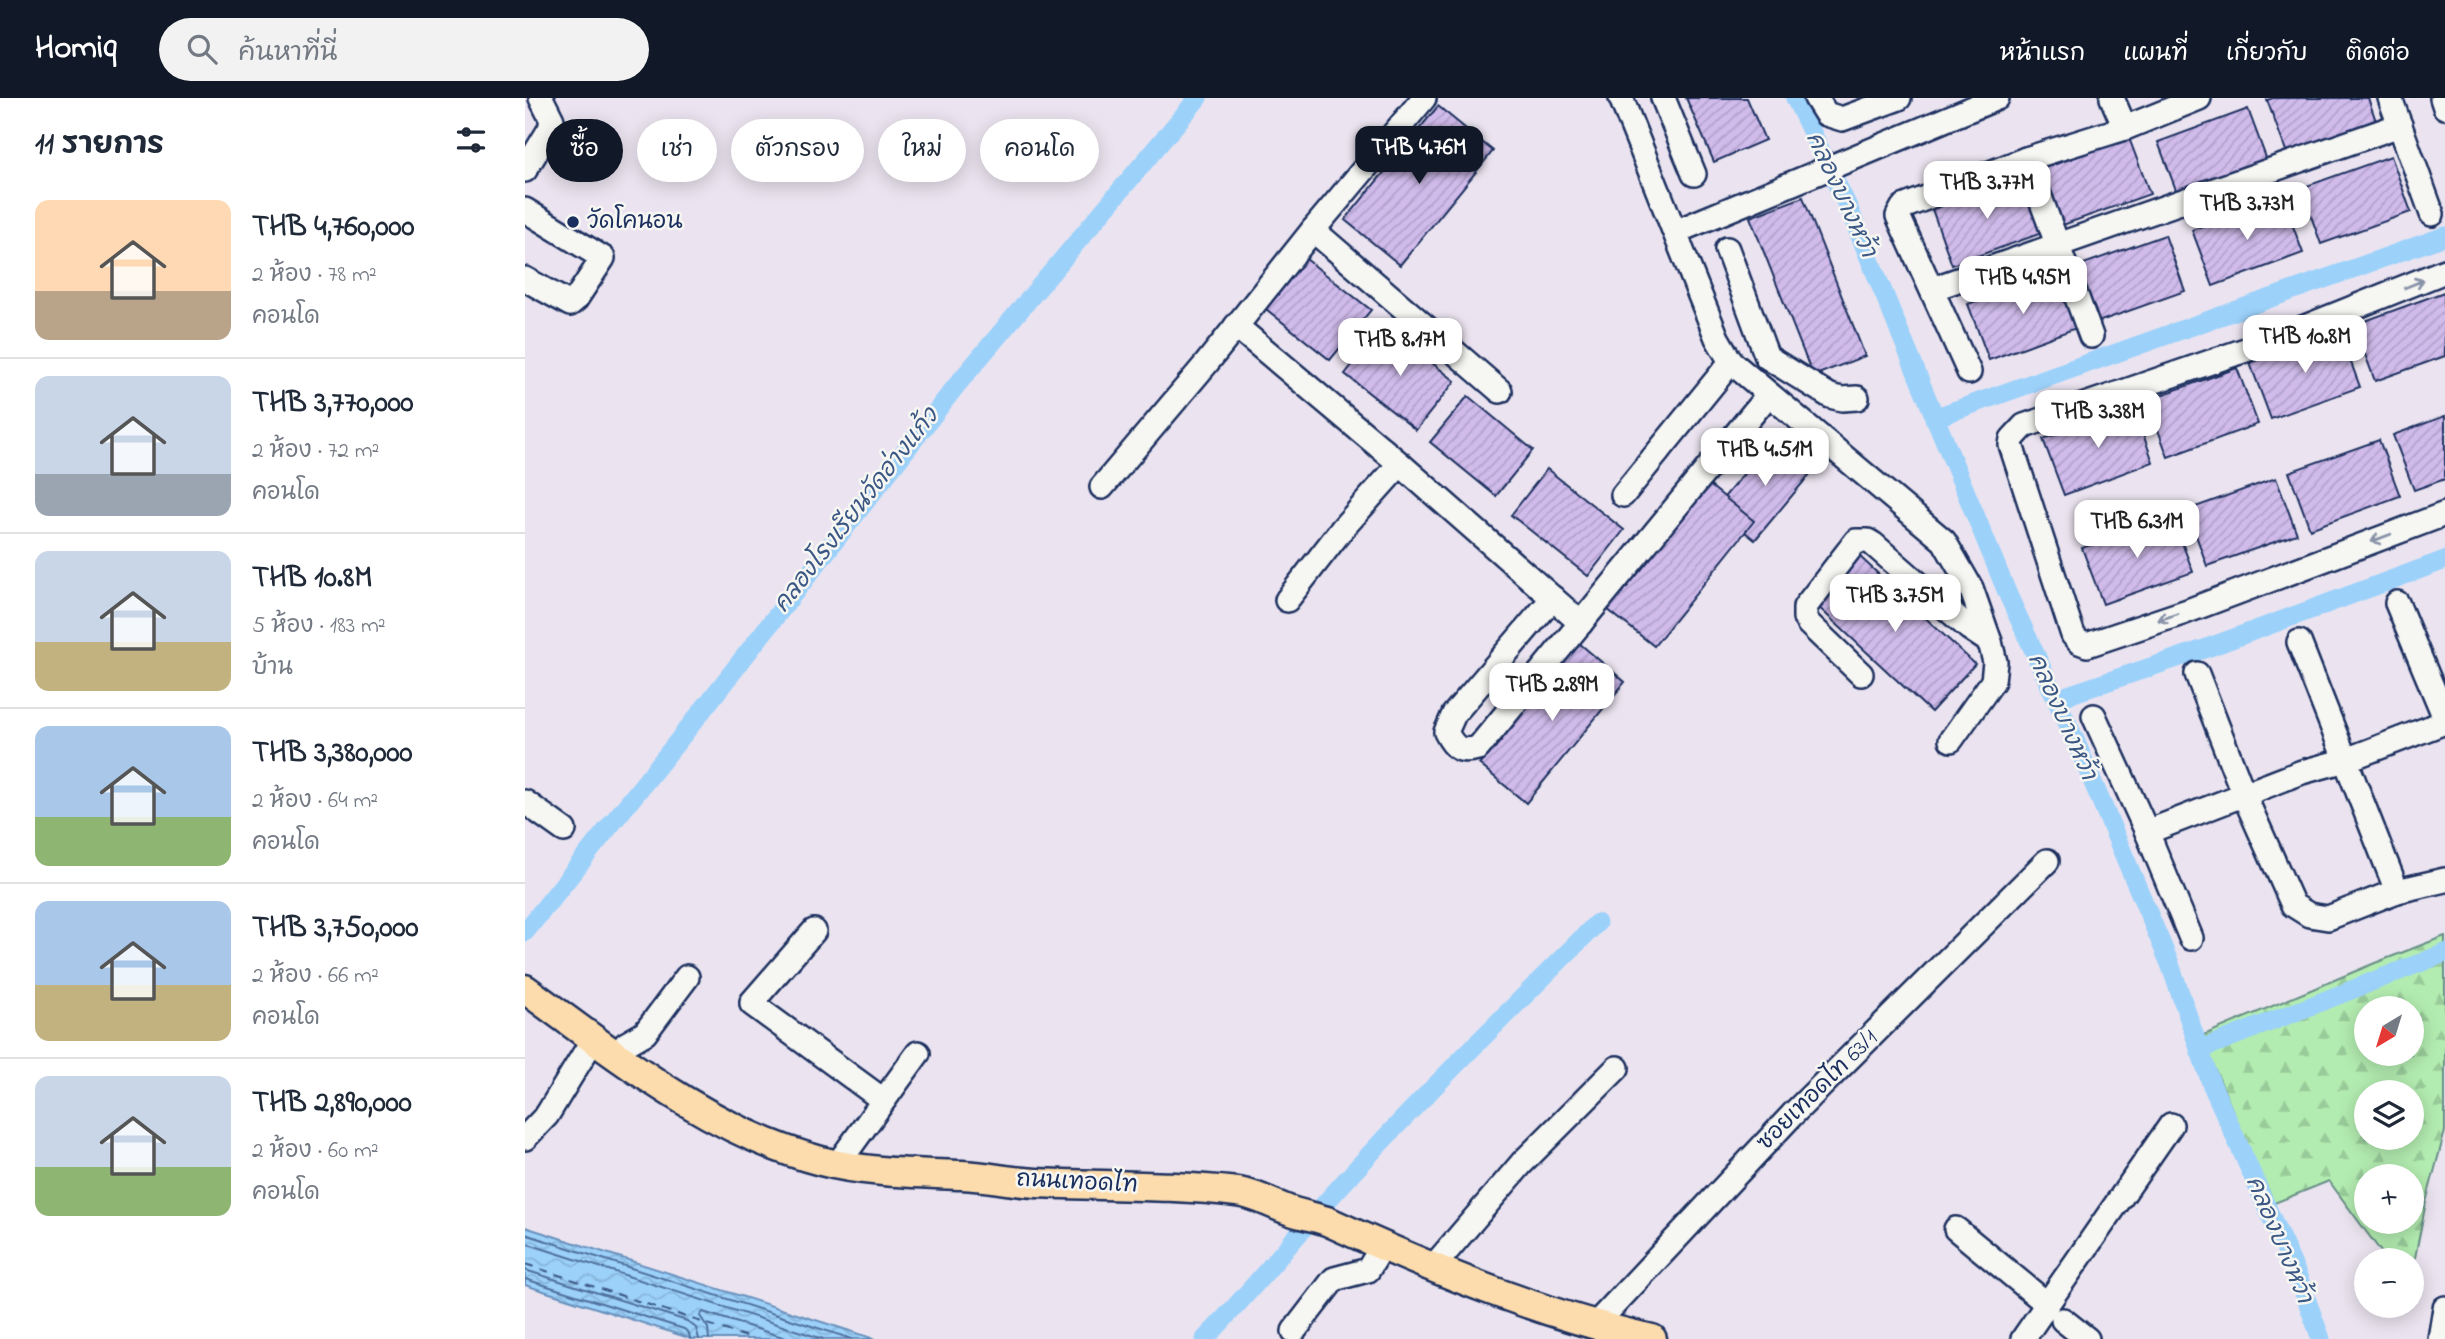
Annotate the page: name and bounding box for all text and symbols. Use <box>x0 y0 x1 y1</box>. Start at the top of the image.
search box <box>159 18 649 81</box>
text: Homiq <box>35 25 117 73</box>
icon: search <box>183 30 221 68</box>
text: ค้นหาที่นี่ <box>239 35 337 73</box>
text: หน้าแรก <box>2000 37 2085 72</box>
text: แผนที่ <box>2123 37 2188 72</box>
text: เกี่ยวกับ <box>2226 37 2308 72</box>
text: ติดต่อ <box>2346 37 2410 72</box>
chip: ซื้อ <box>546 119 623 182</box>
chip: เช่า <box>637 119 717 182</box>
chip: ตัวกรอง <box>731 119 864 182</box>
chip: ใหม่ <box>878 119 966 182</box>
chip: คอนโด <box>980 119 1099 182</box>
icon: filters <box>452 121 490 159</box>
text: 11 รายการ <box>35 124 164 168</box>
pin: THB 4.76M <box>1339 126 1499 186</box>
water label: คลองบางหว้า <box>1796 126 1885 265</box>
text: THB 4.76M <box>1371 132 1467 165</box>
pin: THB 3.77M <box>1907 162 2067 221</box>
text: THB 3.77M <box>1940 167 2034 200</box>
pin: THB 3.73M <box>2167 183 2327 242</box>
text: THB 3.73M <box>2200 188 2294 221</box>
place label: วัดโคนอน <box>587 204 683 239</box>
text: THB 4,760,000 <box>252 206 414 250</box>
marker: วัดโคนอน <box>565 214 581 230</box>
icon: home <box>91 228 175 312</box>
pin: THB 4.95M <box>1943 256 2103 316</box>
text: 2 ห้อง · 78 m² <box>252 259 377 292</box>
text: THB 4.95M <box>1975 262 2071 295</box>
one-way arrow <box>2402 276 2424 289</box>
text: คอนโด <box>252 301 320 334</box>
pin: THB 10.8M <box>2225 316 2385 375</box>
pin: THB 8.17M <box>1320 318 1480 378</box>
text: THB 10.8M <box>2259 321 2351 354</box>
text: THB 8.17M <box>1354 324 1446 357</box>
text: THB 3,770,000 <box>252 382 414 426</box>
pin: THB 3.38M <box>2018 390 2178 450</box>
text: THB 3.38M <box>2051 396 2145 429</box>
water label: คลองโรงเรียนวัดอ่างแก้ว <box>765 399 949 621</box>
icon: home <box>91 404 175 488</box>
pin: THB 4.51M <box>1685 428 1845 488</box>
text: THB 4.51M <box>1717 434 1813 467</box>
text: 2 ห้อง · 72 m² <box>252 435 379 468</box>
text: คอนโด <box>252 477 320 510</box>
pin: THB 6.31M <box>2057 500 2217 560</box>
text: THB 6.31M <box>2090 506 2184 539</box>
one-way arrow <box>2371 533 2393 545</box>
text: THB 10.8M <box>252 557 372 601</box>
pin: THB 3.75M <box>1815 574 1975 634</box>
icon: home <box>91 579 175 663</box>
text: THB 3.75M <box>1846 580 1944 613</box>
text: 5 ห้อง · 183 m² <box>252 610 386 643</box>
one-way arrow <box>2157 612 2179 625</box>
water label: คลองบางหว้า <box>2018 648 2105 787</box>
text: บ้าน <box>252 652 293 685</box>
pin: THB 2.89M <box>1472 664 1632 723</box>
text: THB 2.89M <box>1505 669 1599 702</box>
text: THB 3,380,000 <box>252 732 413 776</box>
icon: home <box>91 754 175 838</box>
text: 2 ห้อง · 64 m² <box>252 785 378 818</box>
text: คอนโด <box>252 827 320 860</box>
text: THB 3,750,000 <box>252 907 418 951</box>
icon: home <box>91 929 175 1013</box>
text: 2 ห้อง · 66 m² <box>252 960 379 993</box>
north arrow <box>2354 996 2424 1066</box>
map controls <box>2354 996 2424 1318</box>
text: คอนโด <box>252 1002 320 1035</box>
street label: ซอยเทอดไท 63/1 <box>1748 1021 1886 1159</box>
button: layers <box>2354 1080 2424 1150</box>
text: THB 2,890,000 <box>252 1082 412 1126</box>
icon: home <box>91 1104 175 1188</box>
text: 2 ห้อง · 60 m² <box>252 1135 379 1168</box>
street label: ถนนเทอดไท <box>1015 1161 1139 1203</box>
button: + <box>2354 1164 2424 1234</box>
water label: คลองบางหว้า <box>2236 1171 2321 1310</box>
text: คอนโด <box>252 1177 320 1210</box>
button: − <box>2354 1248 2424 1318</box>

